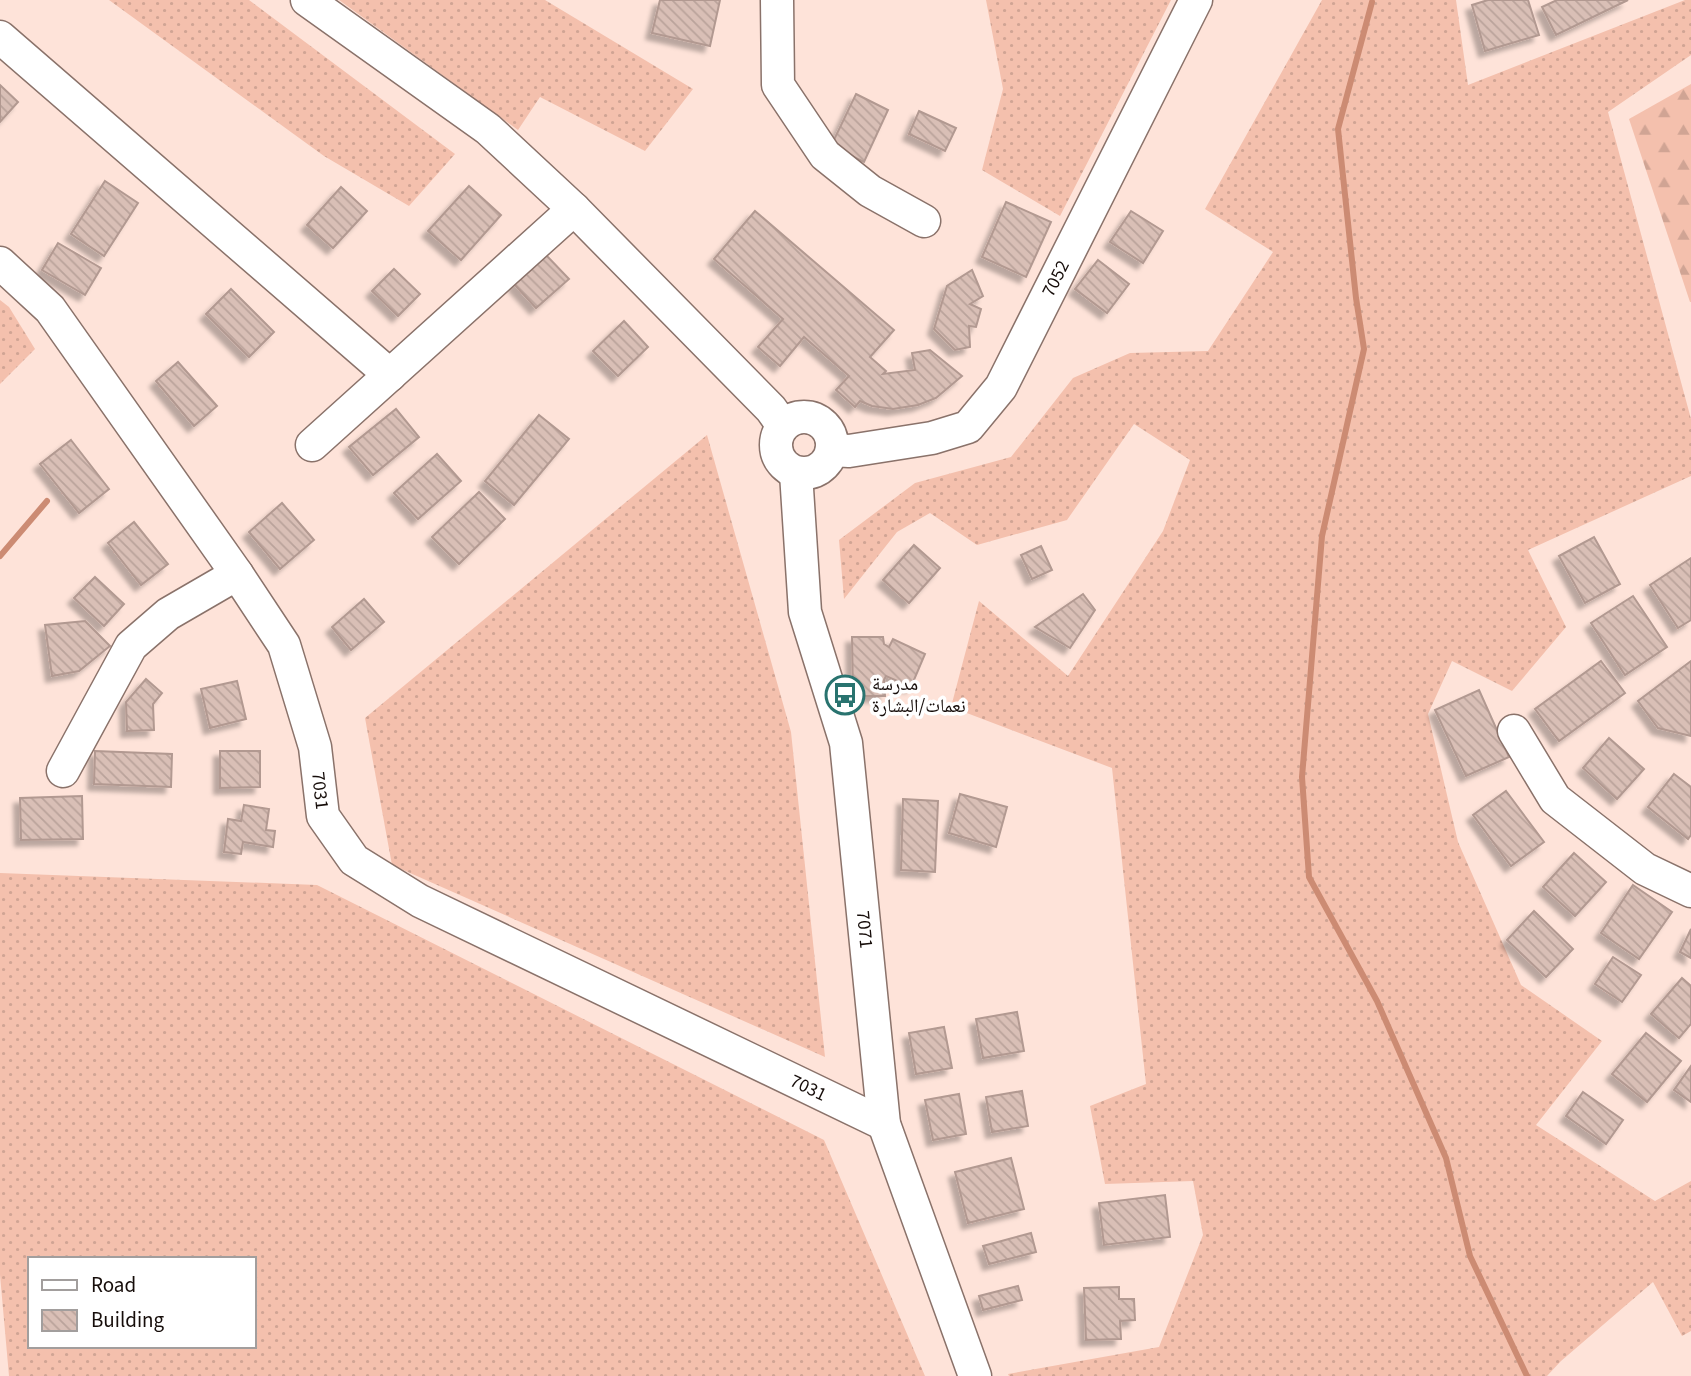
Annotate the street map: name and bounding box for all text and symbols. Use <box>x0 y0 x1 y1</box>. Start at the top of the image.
street label: 7052 <box>1035 256 1076 301</box>
place label: مدرسة نعمات/البشارة <box>872 671 966 720</box>
bus stop icon: مدرسة نعمات/البشارة <box>824 674 866 716</box>
street label: 7031 <box>304 770 336 811</box>
street label: 7071 <box>849 909 880 950</box>
street label: 7031 <box>786 1067 831 1108</box>
legend <box>28 1257 256 1348</box>
text: Road <box>91 1270 136 1300</box>
text: Building <box>91 1305 165 1335</box>

